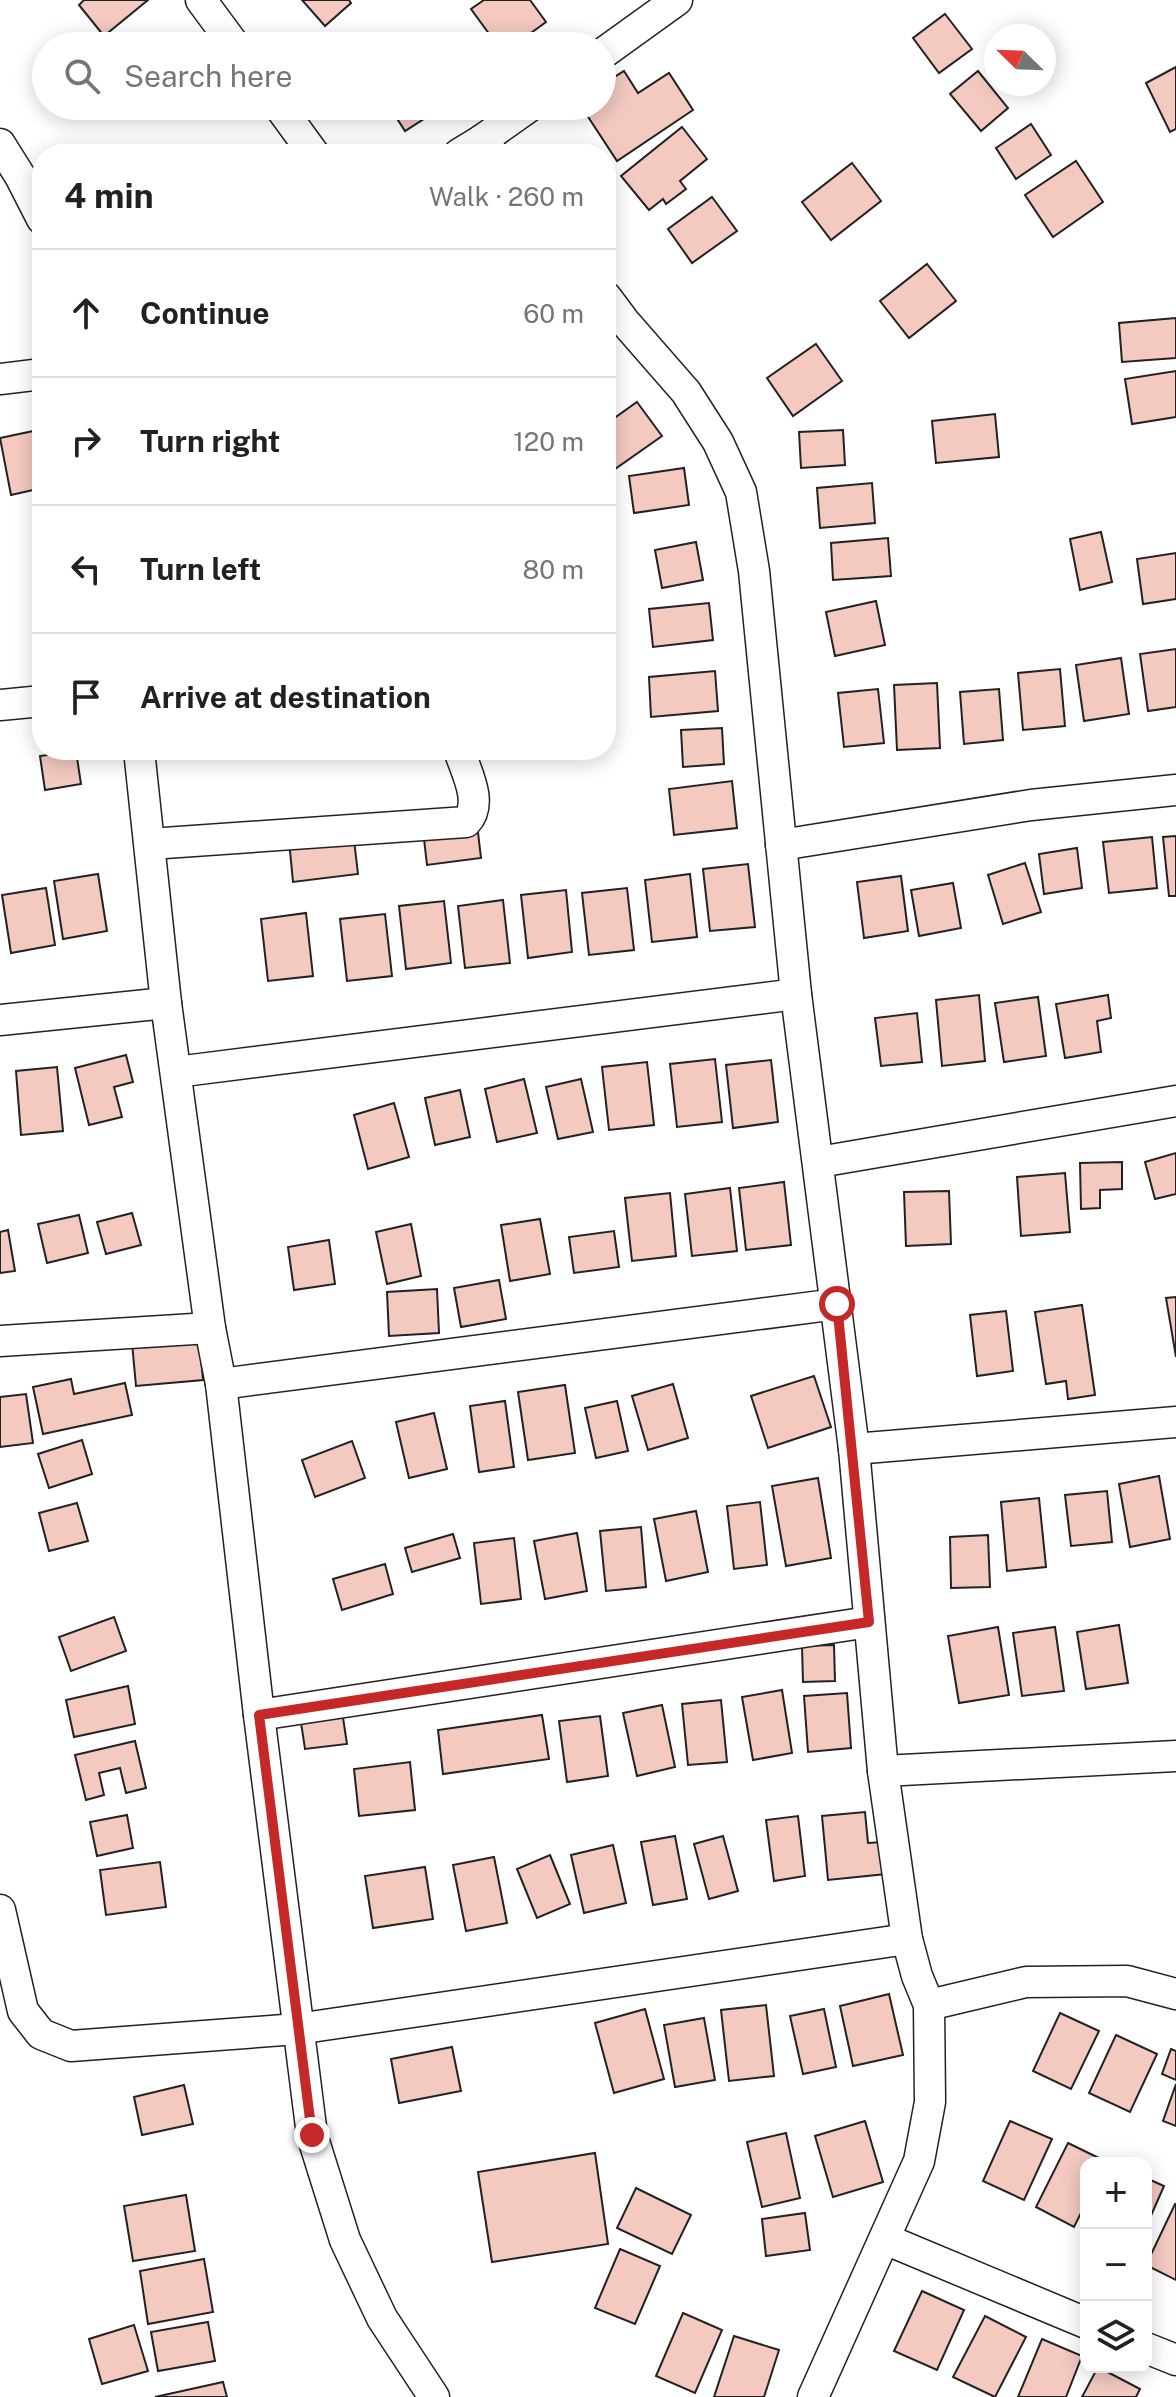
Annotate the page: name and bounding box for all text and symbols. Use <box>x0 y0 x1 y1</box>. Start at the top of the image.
north arrow <box>984 24 1056 96</box>
search box <box>32 32 616 120</box>
icon: search <box>60 54 104 98</box>
text: Search here <box>124 58 292 94</box>
text: 4 min <box>64 176 154 216</box>
text: Walk · 260 m <box>429 181 584 212</box>
icon: ahead <box>64 291 108 335</box>
text: Continue <box>140 295 270 331</box>
text: 60 m <box>523 298 584 329</box>
icon: right <box>64 419 108 463</box>
text: Turn right <box>140 423 280 459</box>
text: 120 m <box>513 426 584 457</box>
icon: left <box>64 547 108 591</box>
text: Turn left <box>140 551 261 587</box>
text: 80 m <box>523 554 584 585</box>
icon: arrive <box>64 675 108 719</box>
text: Arrive at destination <box>140 679 431 715</box>
route start <box>819 1286 855 1322</box>
route end <box>294 2117 330 2153</box>
map controls <box>1080 2157 1152 2373</box>
button: + <box>1080 2157 1152 2229</box>
button: − <box>1080 2229 1152 2301</box>
button: layers <box>1080 2301 1152 2373</box>

